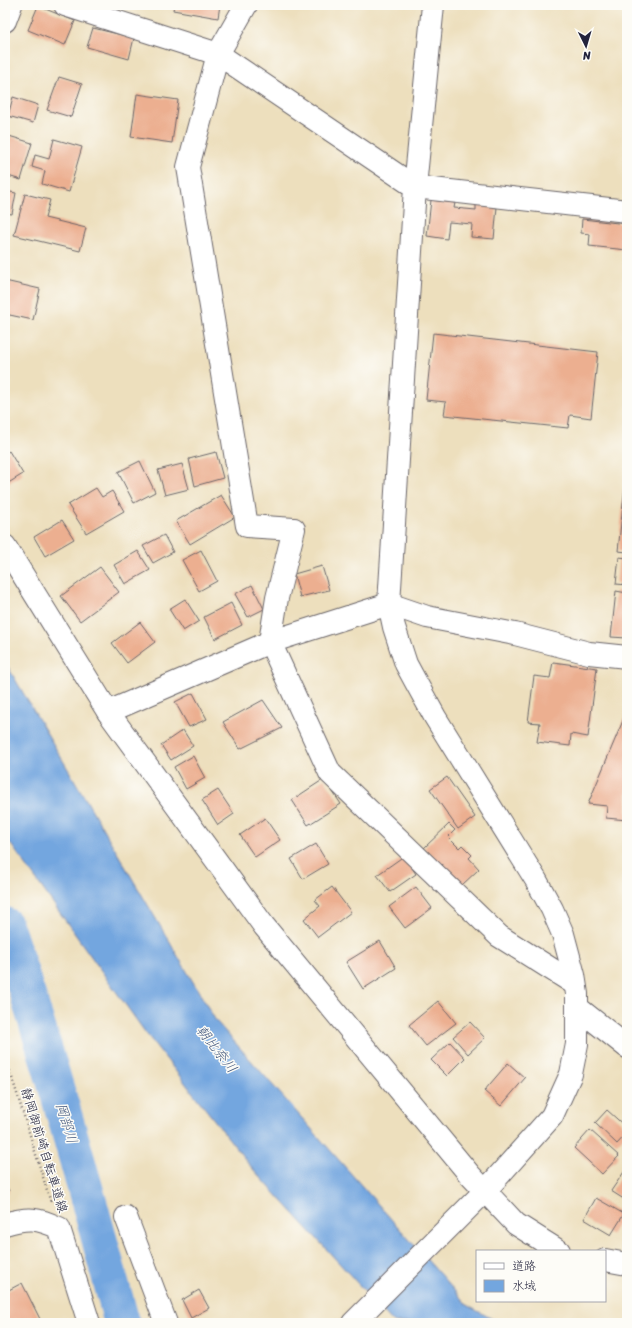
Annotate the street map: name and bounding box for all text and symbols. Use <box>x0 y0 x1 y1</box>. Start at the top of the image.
north arrow <box>566 26 606 66</box>
text: N <box>582 46 592 65</box>
water label: 朝比奈川 <box>190 1020 244 1079</box>
street label: 静岡御前崎自転車道線 <box>15 1085 75 1217</box>
water label: 岡部川 <box>48 1099 85 1147</box>
legend <box>476 1250 606 1302</box>
text: 道路 <box>512 1255 536 1277</box>
text: 水域 <box>512 1275 536 1297</box>

